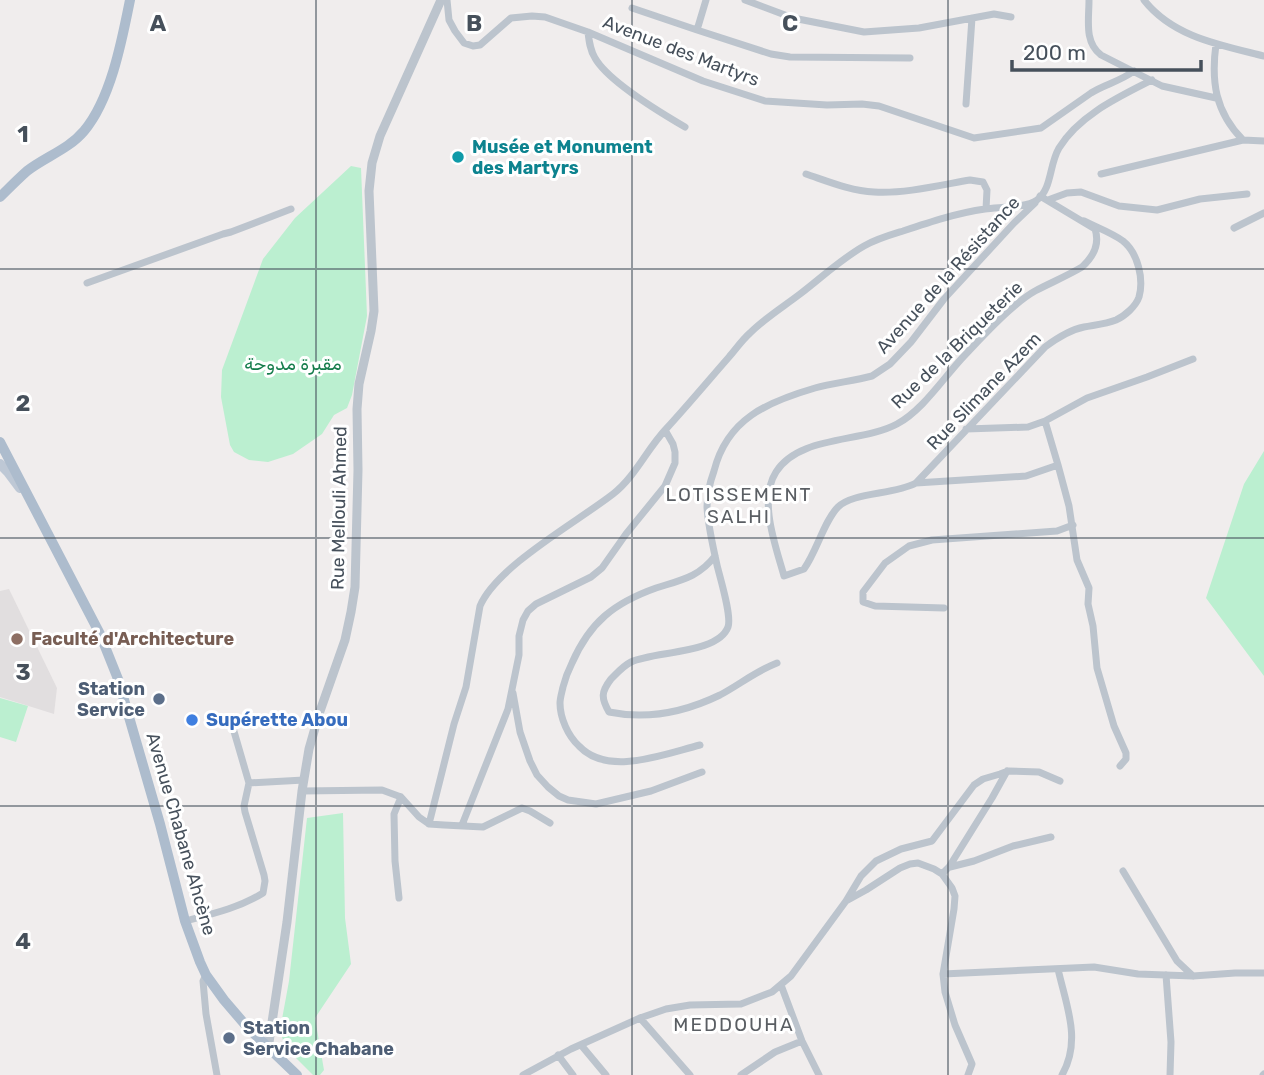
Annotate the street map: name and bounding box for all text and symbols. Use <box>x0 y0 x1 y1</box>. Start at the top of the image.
text: A <box>150 9 167 37</box>
text: B <box>466 9 482 37</box>
text: C <box>782 9 798 37</box>
street label: Avenue des Martyrs <box>600 11 762 91</box>
scale bar <box>1012 28 1201 72</box>
text: 200 m <box>1023 40 1086 65</box>
text: 1 <box>17 120 29 148</box>
place label: Musée et Monument des Martyrs <box>472 136 653 179</box>
marker: Musée et Monument des Martyrs <box>450 149 466 165</box>
street label: Avenue de la Résistance <box>872 192 1024 358</box>
street label: Rue de la Briqueterie <box>887 277 1027 413</box>
street label: Rue Slimane Azem <box>922 328 1046 454</box>
park label: مقبرة مدوحة <box>244 353 342 375</box>
text: 2 <box>16 389 30 417</box>
street label: Rue Mellouli Ahmed <box>327 426 351 590</box>
district label: LOTISSEMENT SALHI <box>665 483 813 528</box>
place label: Faculté d'Architecture <box>31 628 234 650</box>
marker: Faculté d'Architecture <box>9 631 25 647</box>
text: 3 <box>15 658 31 686</box>
place label: Station Service <box>77 678 145 721</box>
marker: Station Service <box>151 691 167 707</box>
place label: Supérette Abou <box>206 709 348 731</box>
marker: Supérette Abou <box>184 712 200 728</box>
street label: Avenue Chabane Ahcène <box>141 730 221 938</box>
text: 4 <box>15 927 31 955</box>
district label: MEDDOUHA <box>673 1013 795 1036</box>
place label: Station Service Chabane <box>243 1017 394 1060</box>
marker: Station Service Chabane <box>221 1030 237 1046</box>

